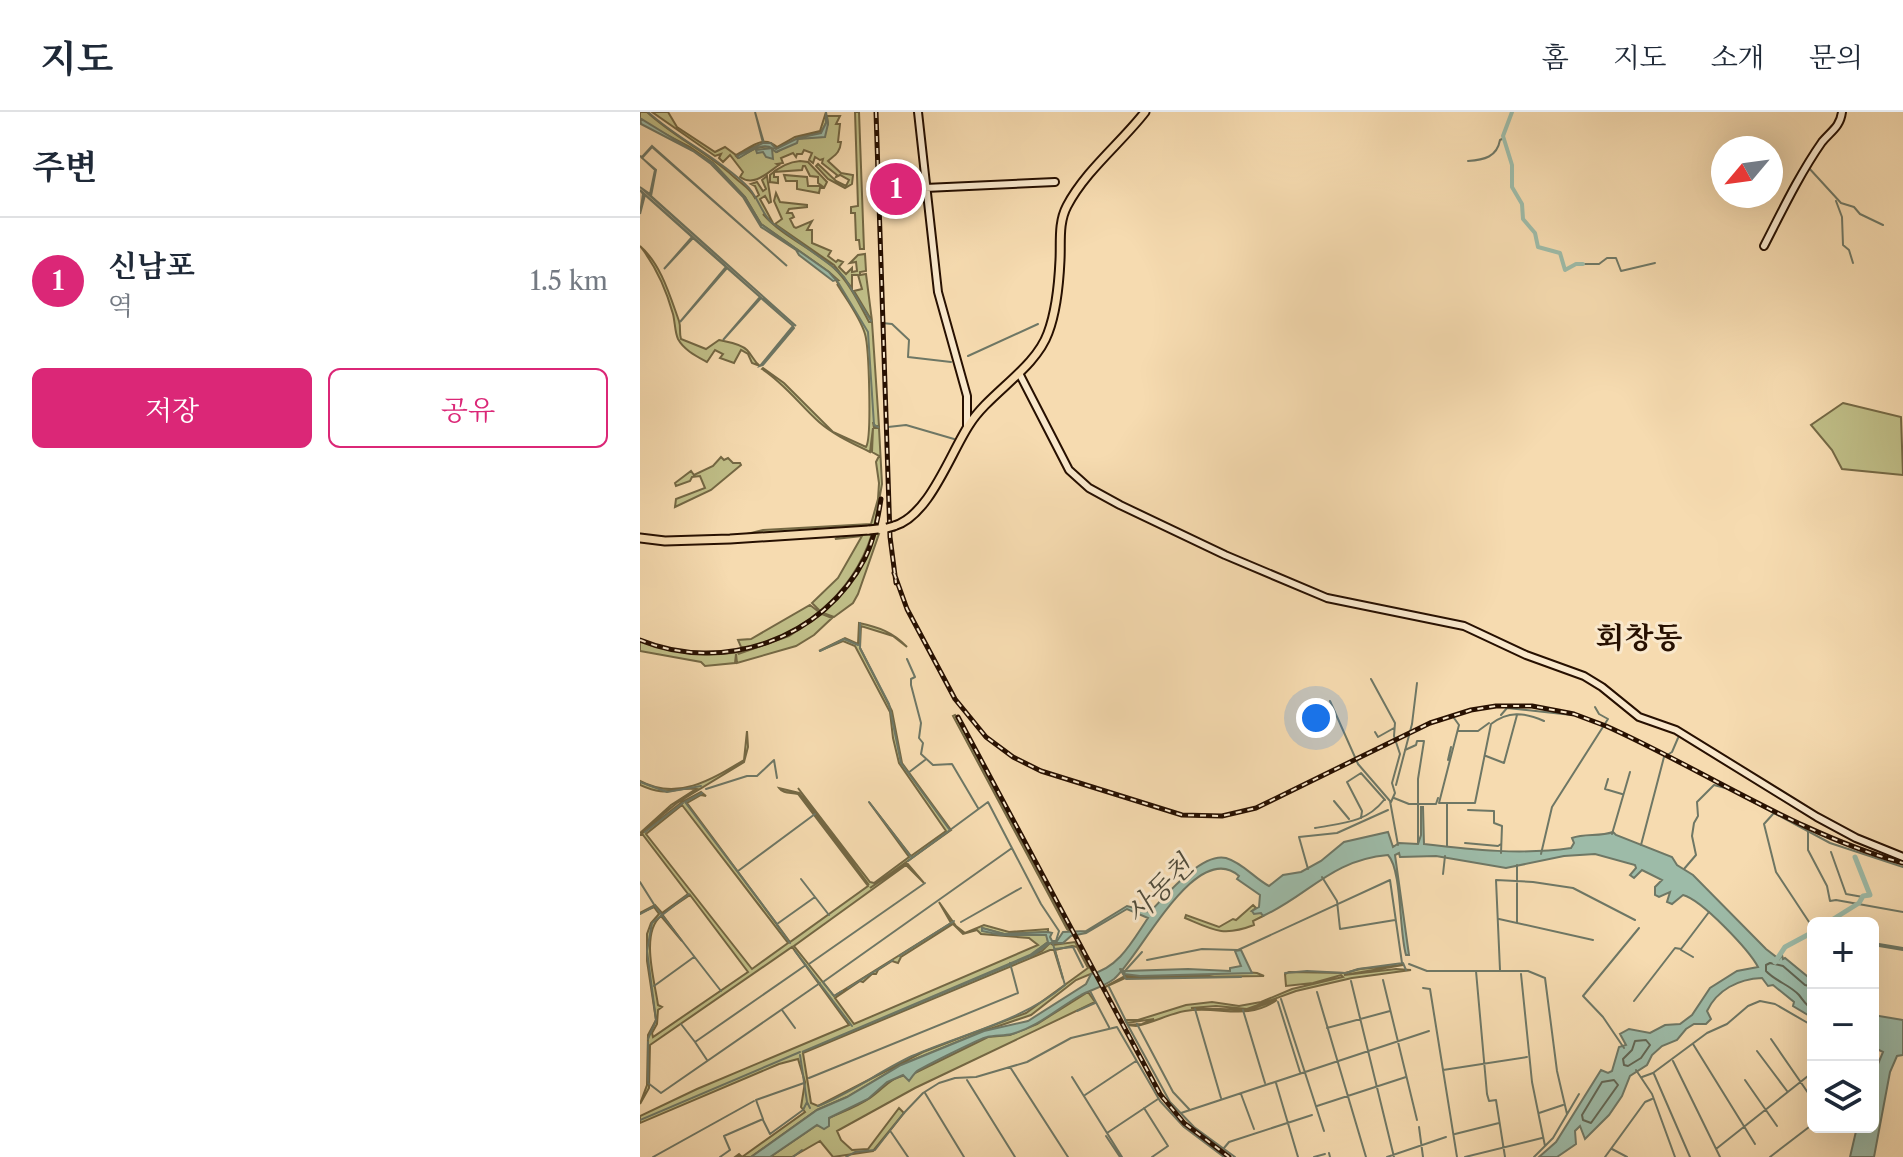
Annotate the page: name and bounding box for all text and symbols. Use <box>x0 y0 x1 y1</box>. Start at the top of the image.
text: 지도 <box>40 35 113 82</box>
text: 홈 <box>1542 40 1569 74</box>
text: 지도 <box>1613 40 1667 74</box>
text: 소개 <box>1711 40 1765 74</box>
text: 문의 <box>1809 40 1863 74</box>
north arrow <box>1711 136 1783 208</box>
text: 주변 <box>32 146 98 188</box>
pin: 1 <box>870 159 922 219</box>
text: 신남포 <box>108 247 195 284</box>
text: 1 <box>52 265 64 297</box>
text: 1.5 km <box>530 265 608 297</box>
text: 역 <box>108 290 133 322</box>
button: 저장 <box>32 368 312 448</box>
button: 공유 <box>328 368 608 448</box>
district label: 회창동 <box>1596 619 1682 656</box>
your location <box>1296 698 1336 738</box>
water label: 사동천 <box>1118 847 1201 930</box>
map controls <box>1807 917 1879 1133</box>
button: + <box>1807 917 1879 989</box>
button: − <box>1807 989 1879 1061</box>
button: layers <box>1807 1061 1879 1133</box>

